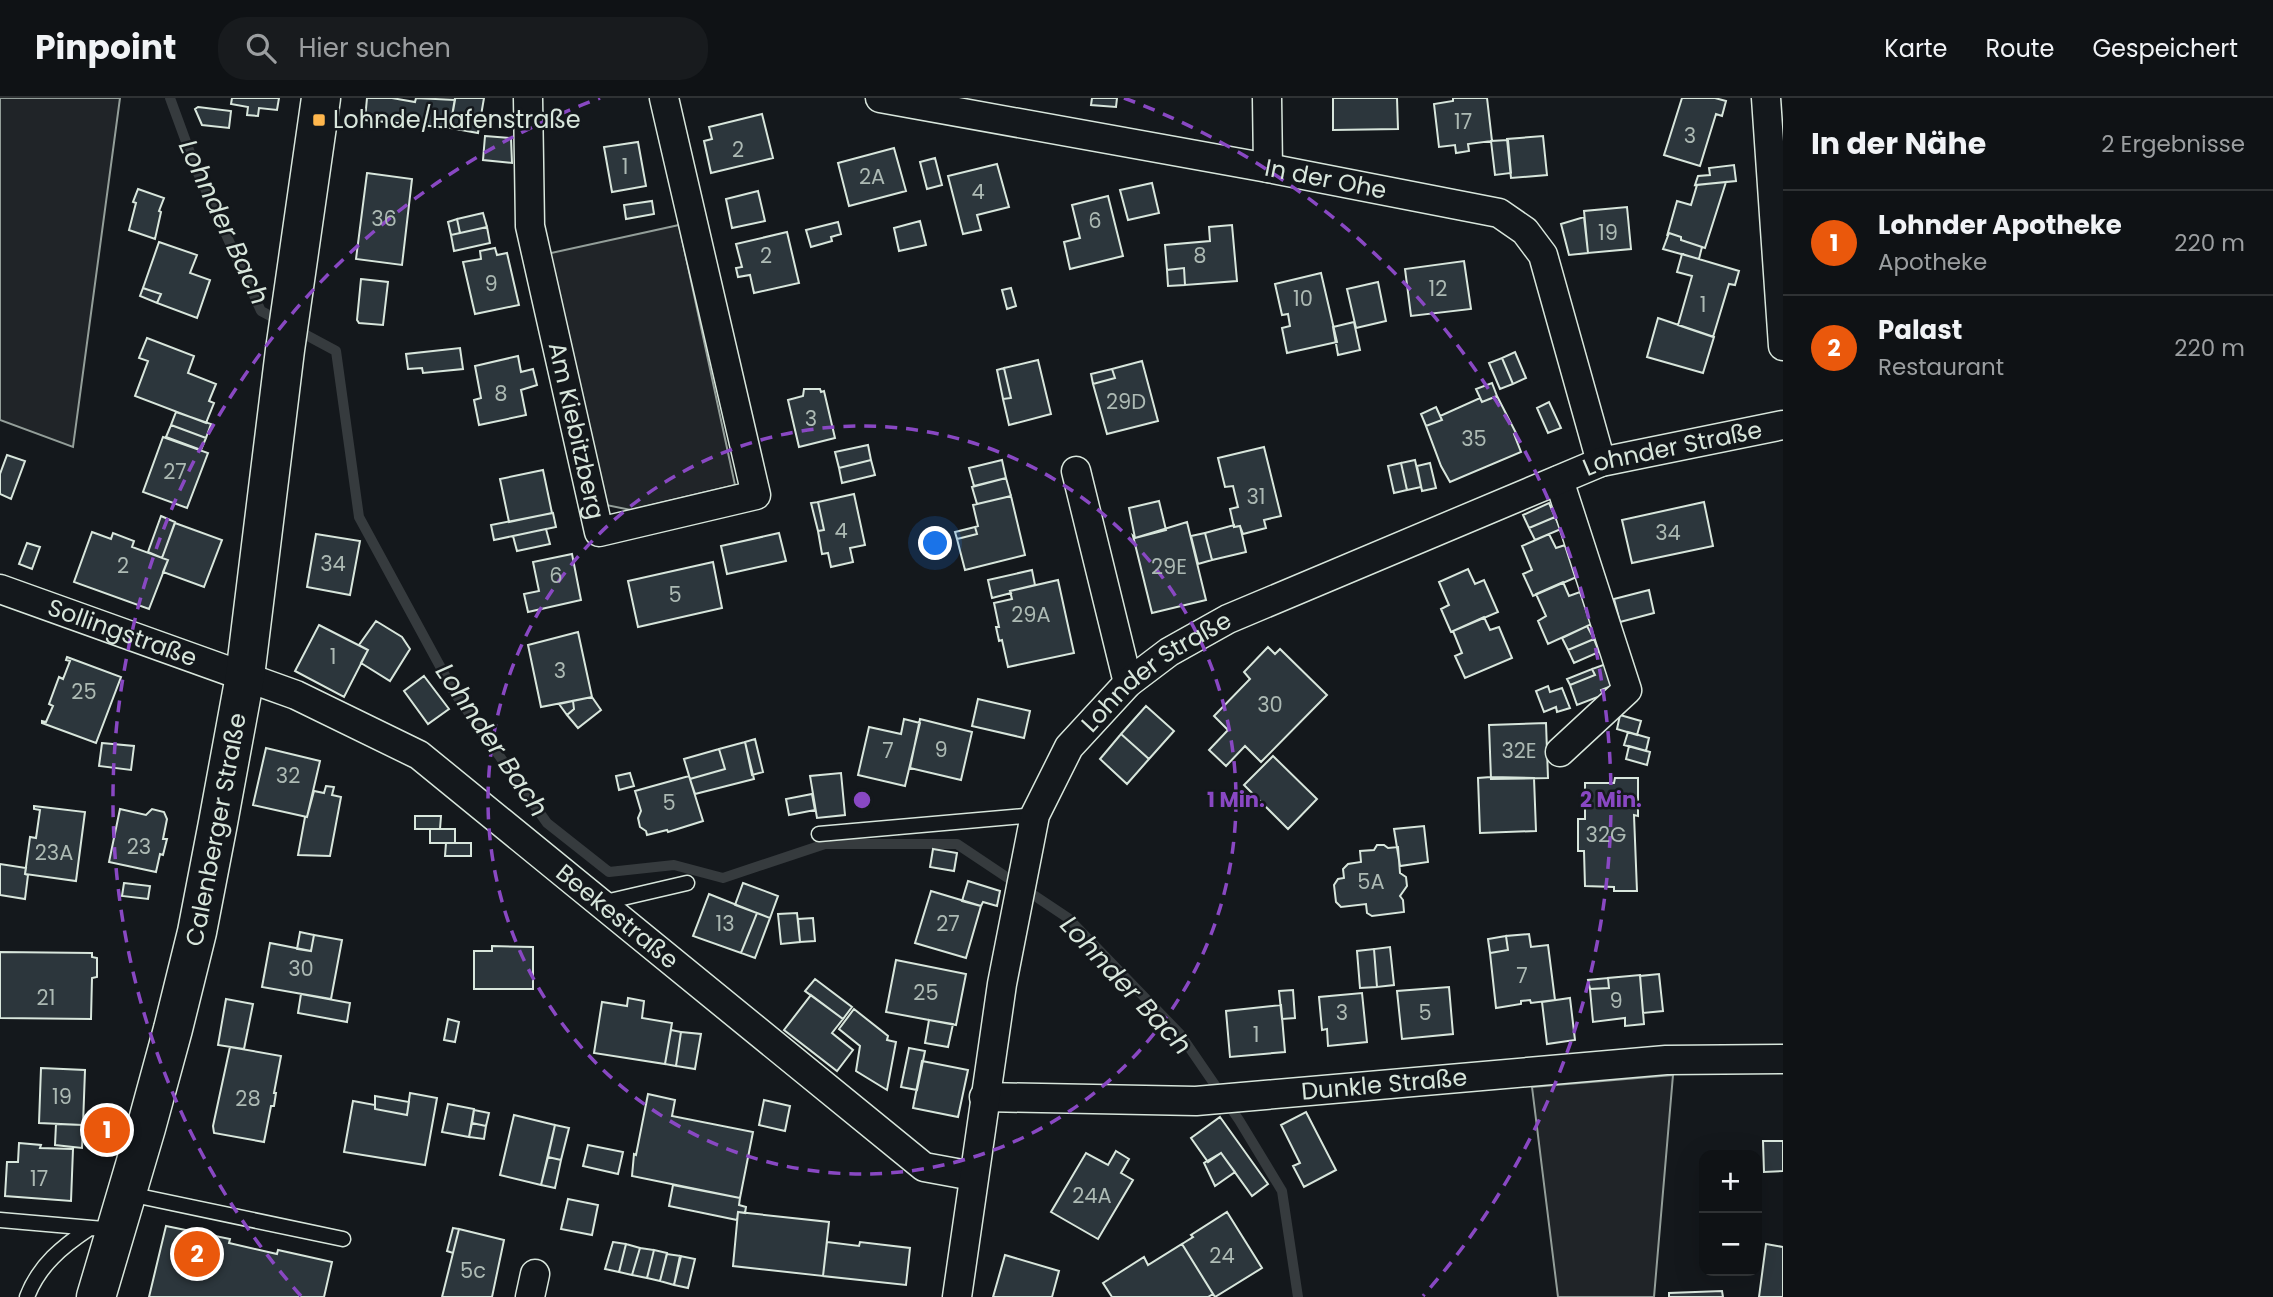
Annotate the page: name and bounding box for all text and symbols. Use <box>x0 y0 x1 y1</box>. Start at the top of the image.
search box <box>218 17 708 80</box>
text: Pinpoint <box>35 24 176 71</box>
icon: search <box>242 29 280 67</box>
text: Hier suchen <box>298 30 451 66</box>
text: Karte <box>1884 32 1947 65</box>
text: Route <box>1985 32 2054 65</box>
text: Gespeichert <box>2092 32 2238 65</box>
place label: Lohnde/Hafenstraße <box>333 103 581 136</box>
house number: 17 <box>1454 107 1472 136</box>
marker: Lohnde/Hafenstraße <box>311 112 327 128</box>
house number: 3 <box>1684 121 1696 150</box>
text: In der Nähe <box>1811 122 1986 165</box>
text: 2 Ergebnisse <box>2101 128 2245 160</box>
water label: Lohnder Bach <box>170 134 278 310</box>
house number: 2 <box>732 135 744 164</box>
street label: In der Ohe <box>1262 151 1389 207</box>
house number: 1 <box>622 152 628 181</box>
house number: 2A <box>859 162 885 191</box>
house number: 4 <box>971 177 985 206</box>
house number: 36 <box>371 204 397 233</box>
house number: 6 <box>1088 206 1102 235</box>
text: Lohnder Apotheke <box>1878 207 2122 243</box>
house number: 19 <box>1598 218 1618 247</box>
text: 1 <box>1830 227 1838 259</box>
text: 220 m <box>2174 227 2245 259</box>
house number: 2 <box>760 241 772 270</box>
house number: 8 <box>1193 241 1207 270</box>
text: Apotheke <box>1878 246 1987 278</box>
house number: 9 <box>484 269 498 298</box>
house number: 12 <box>1429 274 1447 303</box>
house number: 10 <box>1293 284 1313 313</box>
house number: 1 <box>1700 290 1706 319</box>
text: Palast <box>1878 312 1962 348</box>
text: 2 <box>1827 332 1841 364</box>
text: 220 m <box>2174 332 2245 364</box>
street label: Am Kiebitzberg <box>541 339 613 522</box>
text: Restaurant <box>1878 351 2004 383</box>
house number: 8 <box>494 379 508 408</box>
house number: 29D <box>1106 387 1146 416</box>
house number: 3 <box>805 404 817 433</box>
street label: Lohnder Straße <box>1578 413 1765 484</box>
house number: 35 <box>1461 424 1487 453</box>
house number: 27 <box>163 457 187 486</box>
house number: 31 <box>1246 482 1266 511</box>
house number: 4 <box>834 516 848 545</box>
house number: 34 <box>1655 518 1681 547</box>
your location <box>918 526 952 560</box>
house number: 34 <box>320 549 346 578</box>
house number: 2 <box>117 551 129 580</box>
house number: 29E <box>1151 552 1187 581</box>
house number: 6 <box>549 561 563 590</box>
house number: 5 <box>668 580 682 609</box>
street label: Sollingstraße <box>43 590 202 674</box>
house number: 29A <box>1011 600 1051 629</box>
street label: Lohnder Straße <box>1074 603 1237 739</box>
house number: 1 <box>330 642 336 671</box>
water label: Lohnder Bach <box>427 656 557 824</box>
house number: 3 <box>554 656 566 685</box>
house number: 25 <box>71 677 97 706</box>
house number: 30 <box>1257 690 1283 719</box>
street label: Calenberger Straße <box>177 710 254 950</box>
house number: 9 <box>934 735 948 764</box>
house number: 7 <box>882 736 894 765</box>
house number: 32E <box>1501 736 1537 765</box>
house number: 32 <box>276 761 300 790</box>
text: 1 Min. <box>1207 785 1265 814</box>
text: 2 Min. <box>1580 785 1642 814</box>
house number: 5 <box>662 788 676 817</box>
centre of rings <box>850 788 874 812</box>
house number: 32G <box>1586 820 1626 849</box>
house number: 23 <box>127 832 151 861</box>
house number: 23A <box>35 838 73 867</box>
street label: Beekestraße <box>549 856 686 976</box>
house number: 5A <box>1357 867 1385 896</box>
water label: Lohnder Bach <box>1052 908 1200 1062</box>
house number: 13 <box>715 909 735 938</box>
house number: 27 <box>936 909 960 938</box>
house number: 30 <box>288 954 314 983</box>
house number: 7 <box>1516 961 1528 990</box>
house number: 25 <box>913 978 939 1007</box>
house number: 21 <box>37 983 55 1012</box>
house number: 9 <box>1609 986 1623 1015</box>
house number: 3 <box>1336 998 1348 1027</box>
house number: 5 <box>1418 998 1432 1027</box>
house number: 1 <box>1253 1020 1259 1049</box>
street label: Dunkle Straße <box>1300 1060 1469 1108</box>
house number: 19 <box>52 1082 72 1111</box>
house number: 28 <box>235 1084 261 1113</box>
pin: 1 <box>84 1104 130 1156</box>
map controls <box>1699 1150 1762 1276</box>
button: + <box>1699 1150 1762 1213</box>
house number: 17 <box>30 1164 48 1193</box>
house number: 24A <box>1072 1181 1112 1210</box>
button: − <box>1699 1213 1762 1276</box>
pin: 2 <box>174 1228 220 1280</box>
house number: 24 <box>1209 1241 1235 1270</box>
house number: 5c <box>460 1256 486 1285</box>

